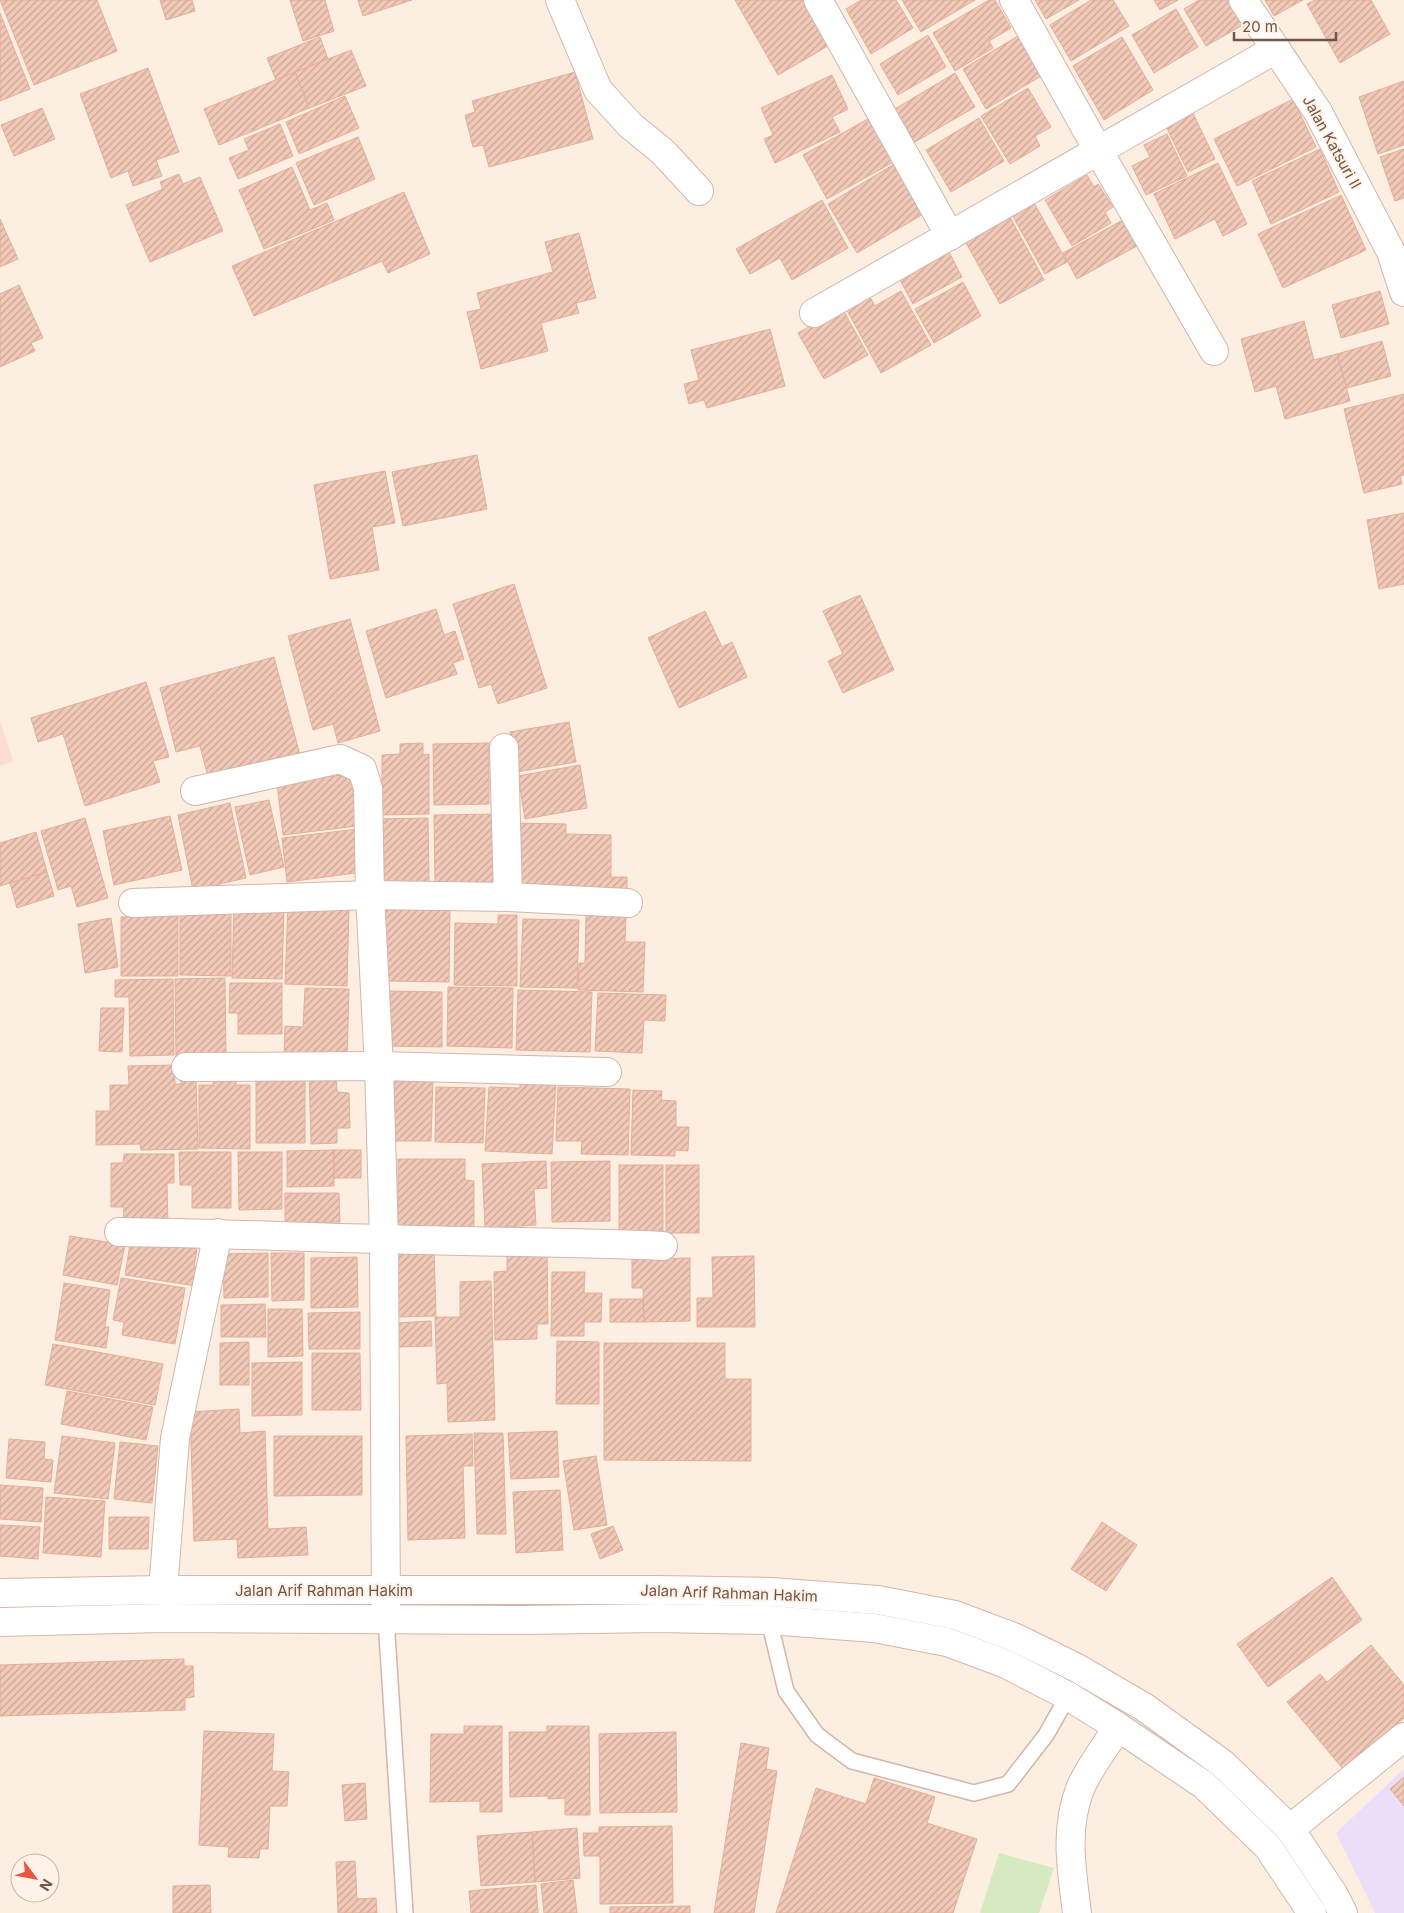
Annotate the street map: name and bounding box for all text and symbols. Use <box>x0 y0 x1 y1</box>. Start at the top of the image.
scale bar <box>1234 10 1336 42</box>
text: 20 m <box>1242 17 1278 36</box>
street label: Jalan Katsuri II <box>1298 92 1366 192</box>
street label: Jalan Arif Rahman Hakim <box>640 1580 818 1606</box>
street label: Jalan Arif Rahman Hakim <box>235 1581 413 1600</box>
north arrow <box>10 1853 60 1903</box>
text: N <box>36 1876 56 1894</box>

